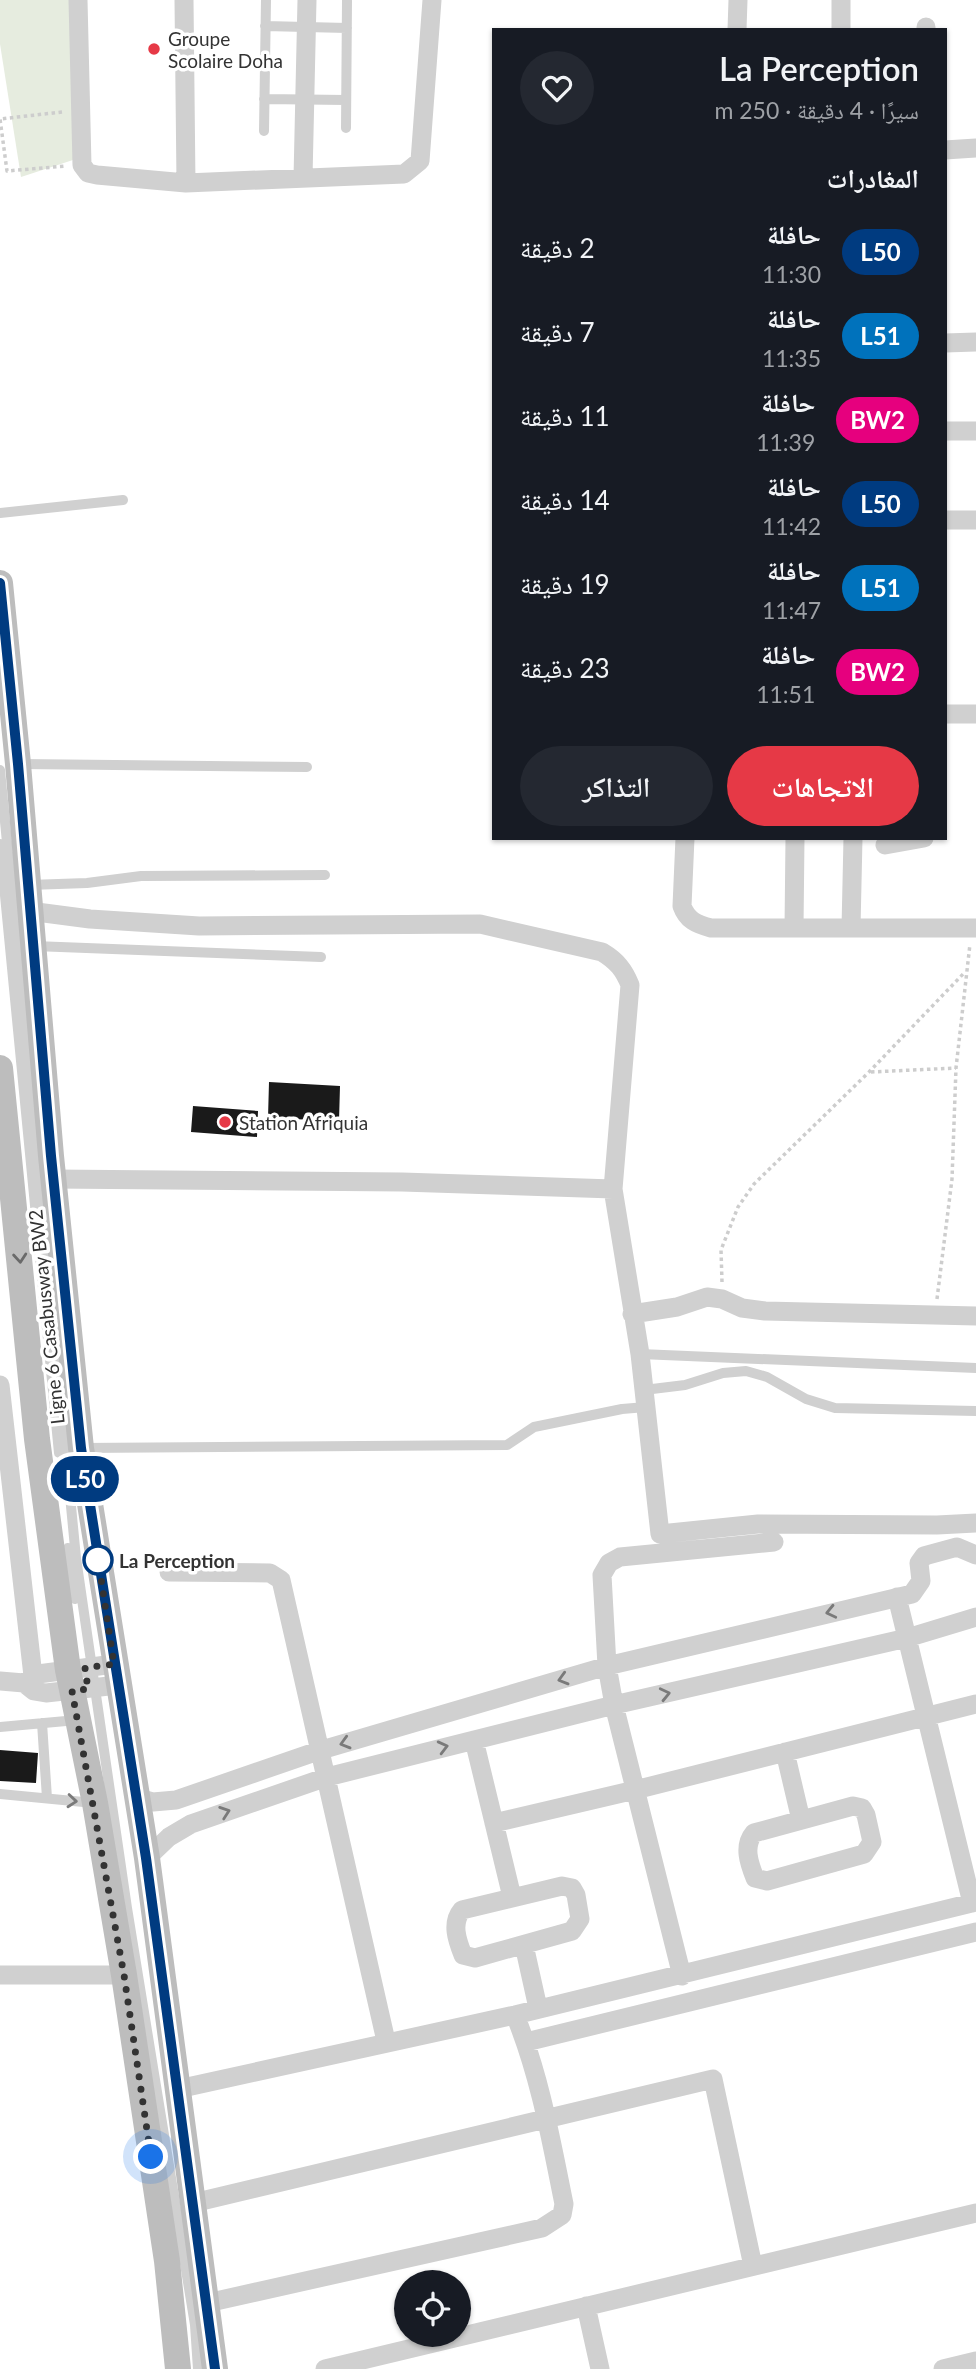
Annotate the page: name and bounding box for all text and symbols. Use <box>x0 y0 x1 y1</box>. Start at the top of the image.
place label: Groupe Scolaire Doha <box>168 27 283 72</box>
marker: Groupe Scolaire Doha <box>146 41 162 57</box>
text: La Perception <box>719 48 919 88</box>
button: heart <box>520 51 594 125</box>
text: سيرًا · 4 دقيقة · 250 m <box>714 96 919 124</box>
text: المغادرات <box>827 162 919 194</box>
text: حافلة <box>767 218 821 250</box>
text: 2 دقيقة <box>520 232 595 264</box>
text: L50 <box>860 237 901 266</box>
text: 11:30 <box>762 260 821 288</box>
text: حافلة <box>767 302 821 334</box>
text: 7 دقيقة <box>520 316 595 348</box>
text: L51 <box>860 321 901 350</box>
text: 11:35 <box>762 344 821 372</box>
text: حافلة <box>761 386 815 418</box>
text: 11 دقيقة <box>520 400 610 432</box>
text: BW2 <box>850 405 905 434</box>
text: 11:39 <box>756 428 815 456</box>
text: حافلة <box>767 470 821 502</box>
text: 14 دقيقة <box>520 484 610 516</box>
text: L50 <box>860 489 901 518</box>
text: 11:42 <box>762 512 821 540</box>
text: حافلة <box>767 554 821 586</box>
text: 19 دقيقة <box>520 568 610 600</box>
text: L51 <box>860 573 901 602</box>
text: 11:47 <box>762 596 821 624</box>
text: حافلة <box>761 638 815 670</box>
text: 23 دقيقة <box>520 652 610 684</box>
text: BW2 <box>850 657 905 686</box>
text: 11:51 <box>756 680 815 708</box>
button: التذاكر <box>520 746 713 826</box>
button: الاتجاهات <box>727 746 919 826</box>
place label: Station Afriquia <box>239 1111 368 1134</box>
marker: Station Afriquia <box>217 1114 233 1130</box>
street label: Ligne 6 Casabusway BW2 <box>23 1208 69 1426</box>
one-way arrow <box>12 1253 27 1264</box>
line badge: L50 <box>45 1456 125 1502</box>
text: L50 <box>65 1464 105 1493</box>
marker: La Perception <box>83 1545 113 1575</box>
place label: La Perception <box>119 1549 235 1572</box>
one-way arrow <box>825 1604 837 1619</box>
one-way arrow <box>557 1671 569 1686</box>
one-way arrow <box>658 1688 670 1702</box>
one-way arrow <box>339 1735 351 1750</box>
one-way arrow <box>437 1741 449 1755</box>
one-way arrow <box>67 1793 78 1808</box>
one-way arrow <box>219 1806 231 1820</box>
your location <box>133 2139 168 2174</box>
map controls <box>394 2270 471 2347</box>
button: locate <box>394 2270 471 2347</box>

